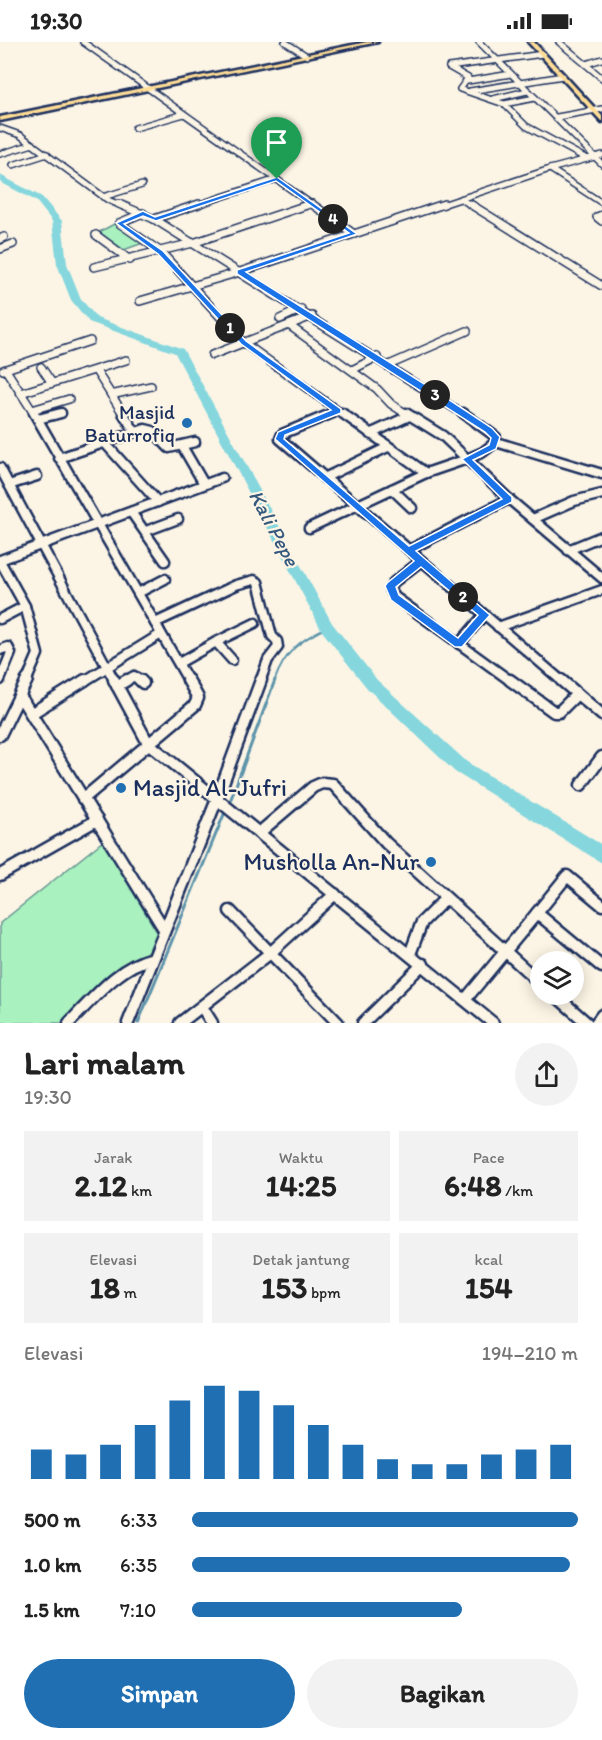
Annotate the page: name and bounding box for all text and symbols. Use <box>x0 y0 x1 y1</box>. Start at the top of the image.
text: 19:30 <box>30 8 83 35</box>
pin <box>251 117 302 179</box>
icon: arrive <box>260 126 293 159</box>
pin: 4 <box>318 204 348 234</box>
text: 4 <box>328 209 338 228</box>
pin: 1 <box>215 313 245 343</box>
text: 1 <box>226 318 234 337</box>
pin: 3 <box>420 380 450 410</box>
text: 3 <box>431 385 439 404</box>
place label: Masjid Baturrofiq <box>85 400 175 447</box>
marker: Masjid Baturrofiq <box>180 416 194 430</box>
water label: Kali Pepe <box>244 485 305 571</box>
pin: 2 <box>448 582 478 612</box>
text: 2 <box>459 587 467 606</box>
place label: Masjid Al-Jufri <box>133 773 287 802</box>
marker: Masjid Al-Jufri <box>114 781 128 795</box>
place label: Musholla An-Nur <box>244 847 419 876</box>
marker: Musholla An-Nur <box>424 855 438 869</box>
map controls <box>530 951 584 1005</box>
button: layers <box>530 951 584 1005</box>
text: Lari malam <box>24 1043 185 1082</box>
button: share <box>515 1043 578 1106</box>
text: 19:30 <box>24 1085 72 1109</box>
text: Jarak <box>94 1148 132 1167</box>
text: Waktu <box>279 1148 323 1167</box>
text: Pace <box>473 1148 505 1167</box>
text: 2.12 <box>75 1167 127 1204</box>
text: 14:25 <box>266 1167 336 1204</box>
text: 6:48 <box>444 1167 502 1204</box>
text: km <box>127 1181 152 1200</box>
text: /km <box>502 1181 533 1200</box>
text: Elevasi <box>90 1250 137 1269</box>
text: Detak jantung <box>252 1250 350 1269</box>
text: kcal <box>474 1250 503 1269</box>
text: 18 <box>90 1269 120 1306</box>
text: 153 <box>261 1269 307 1306</box>
text: 154 <box>465 1269 513 1306</box>
text: m <box>120 1283 137 1302</box>
text: bpm <box>307 1283 341 1302</box>
text: Elevasi <box>24 1341 83 1365</box>
text: 194–210 m <box>482 1341 578 1365</box>
text: 500 m <box>24 1508 80 1532</box>
text: 6:33 <box>120 1508 157 1532</box>
text: 1.0 km <box>24 1553 81 1577</box>
text: 6:35 <box>120 1553 157 1577</box>
text: 1.5 km <box>24 1598 80 1622</box>
text: 7:10 <box>120 1598 156 1622</box>
button: Simpan <box>24 1659 295 1728</box>
button: Bagikan <box>307 1659 578 1728</box>

